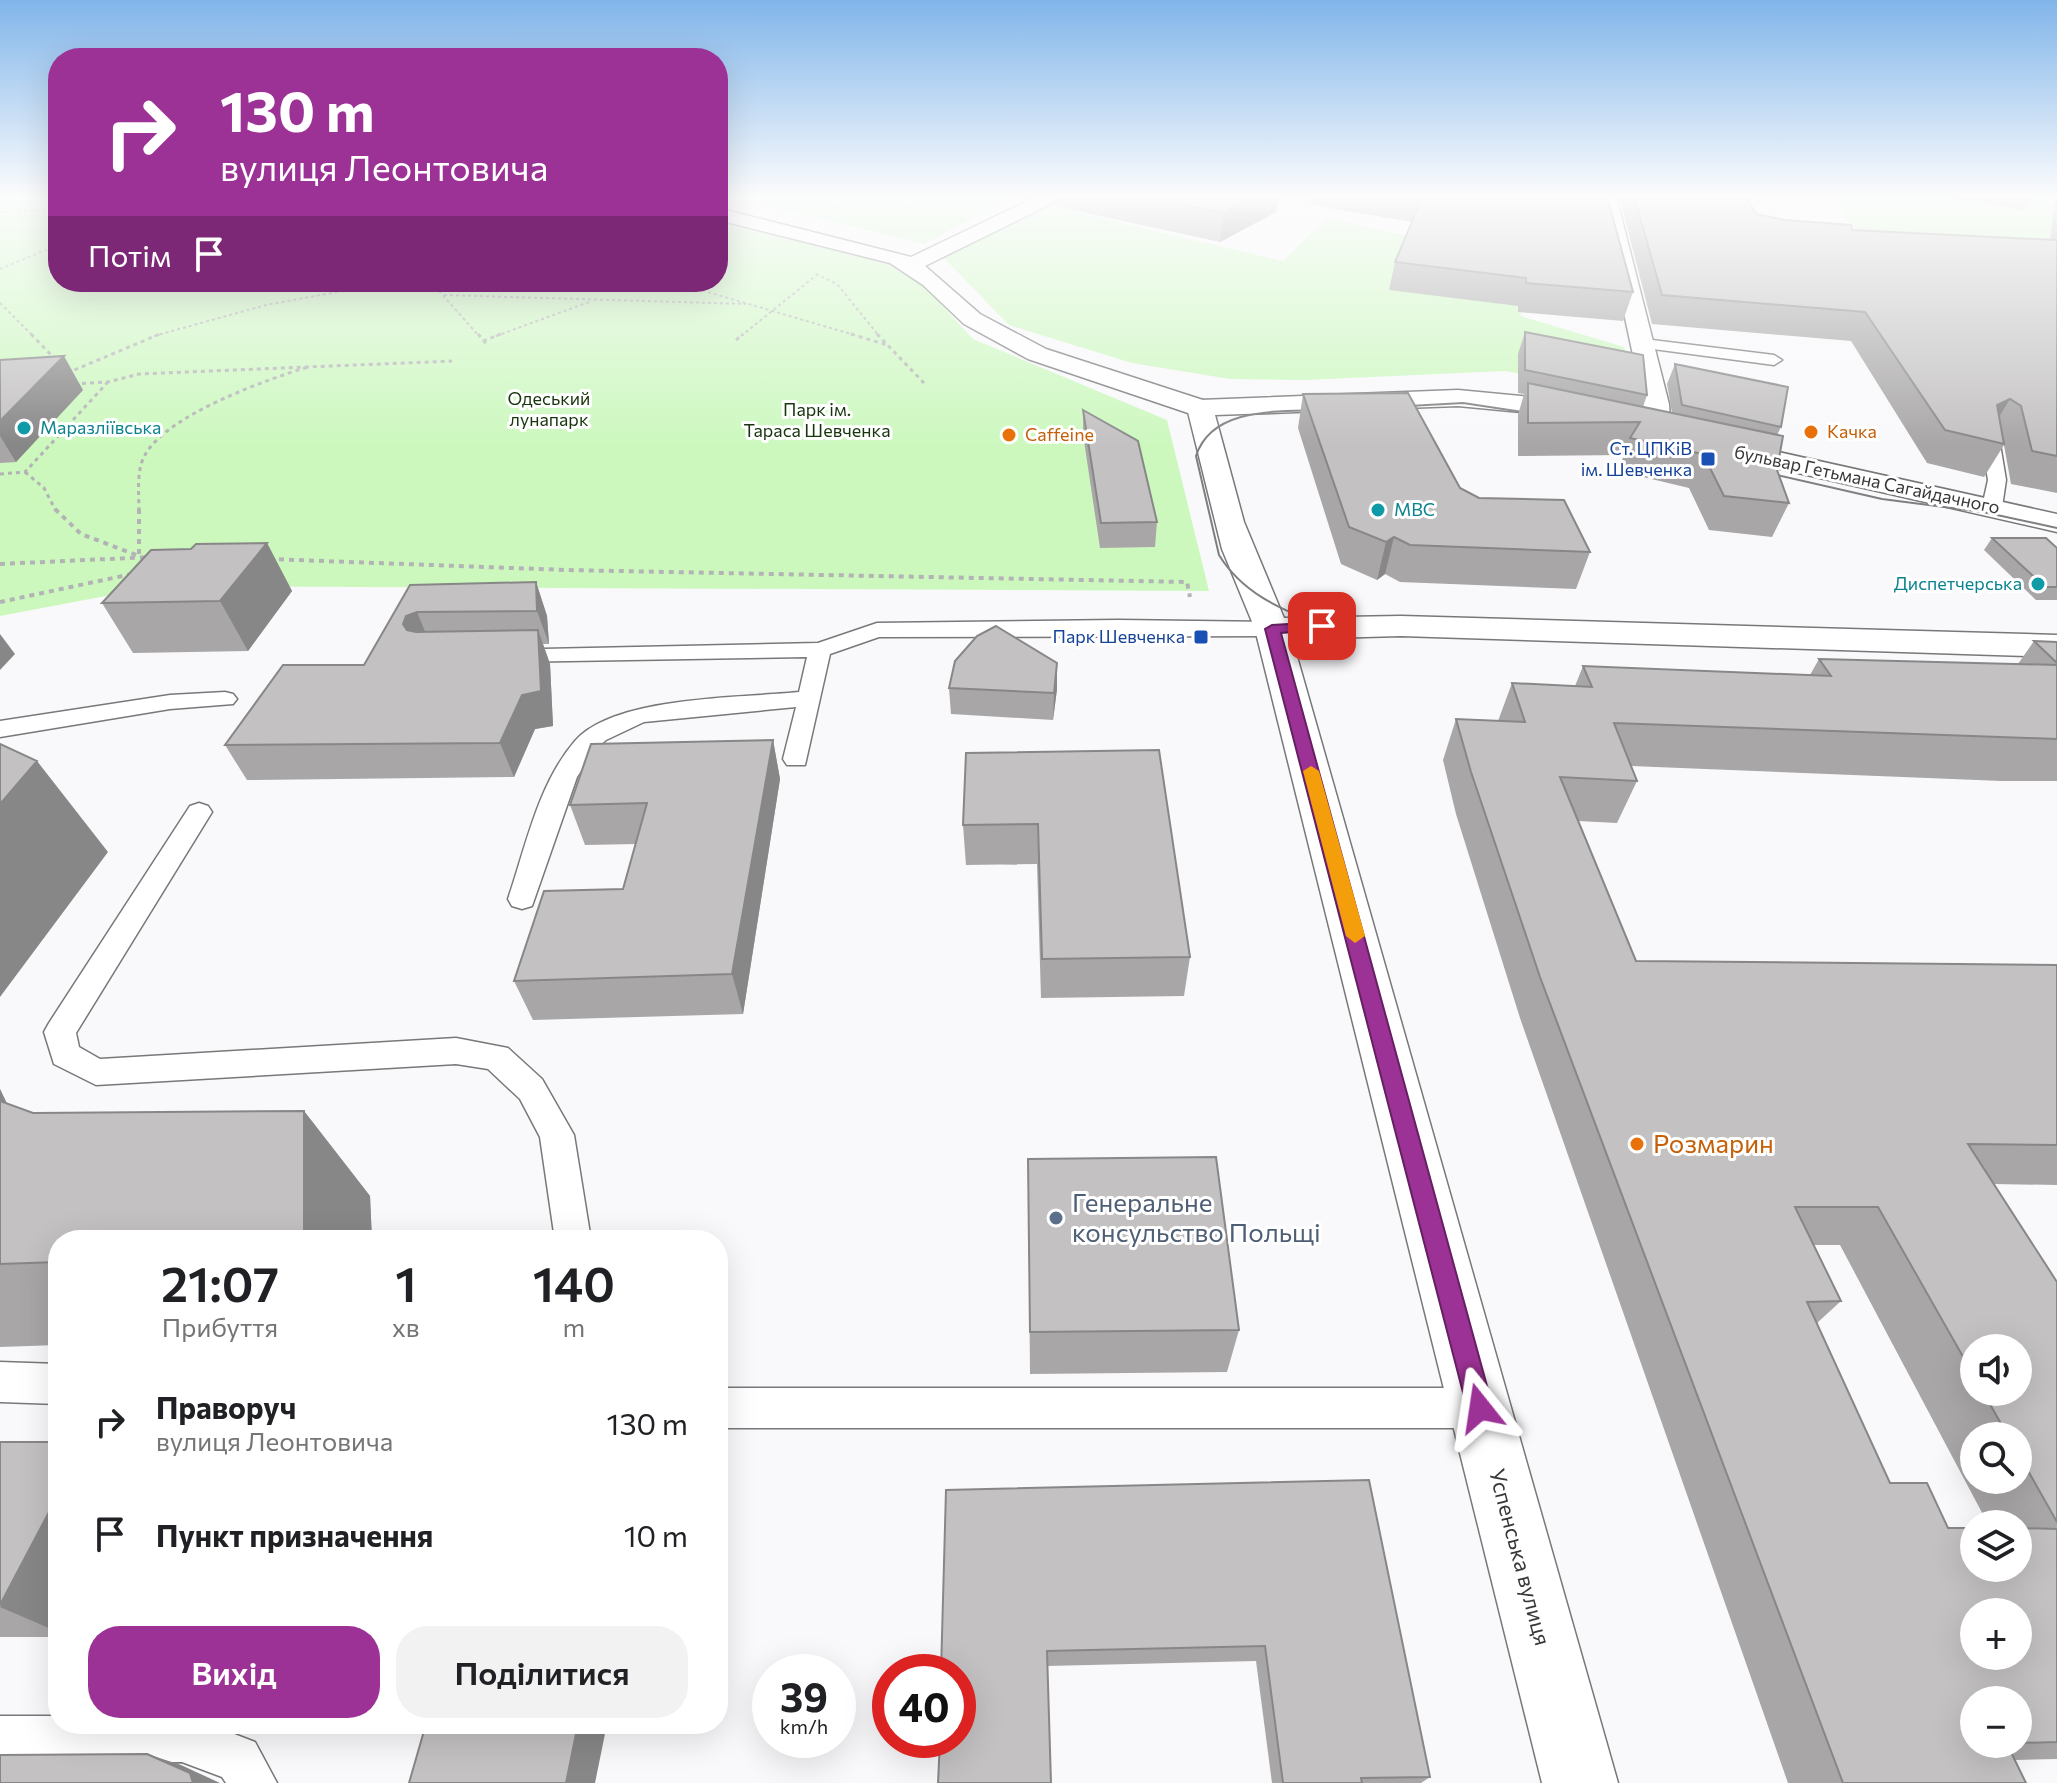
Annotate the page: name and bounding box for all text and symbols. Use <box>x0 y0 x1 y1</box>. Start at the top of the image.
text: 130 m <box>220 75 375 144</box>
icon: right <box>88 80 192 184</box>
text: вулиця Леонтовича <box>220 144 548 188</box>
icon: arrive <box>187 232 231 276</box>
text: Потім <box>88 236 171 273</box>
park label: Одеський лунапарк <box>508 387 590 430</box>
park label: Парк ім. Тараса Шевченка <box>744 398 890 441</box>
place label: Маразліївська <box>40 416 161 438</box>
marker: Маразліївська <box>15 419 33 437</box>
place label: Качка <box>1827 420 1877 442</box>
place label: Caffeine <box>1025 423 1094 445</box>
marker: Качка <box>1802 423 1820 441</box>
marker: Caffeine <box>1000 426 1018 444</box>
place label: Ст. ЦПКіВ ім. Шевченка <box>1581 437 1692 480</box>
street label: бульвар Гетьмана Сагайдачного <box>1732 440 2002 518</box>
marker: Ст. ЦПКіВ ім. Шевченка <box>1699 450 1717 468</box>
place label: МВС <box>1394 498 1435 520</box>
marker: МВС <box>1369 501 1387 519</box>
place label: Диспетчерська <box>1894 572 2022 594</box>
marker: Диспетчерська <box>2029 575 2047 593</box>
pin <box>1288 592 1356 660</box>
icon: arrive <box>1300 604 1344 648</box>
place label: Парк Шевченка <box>1053 625 1185 647</box>
marker: Парк Шевченка <box>1192 628 1210 646</box>
place label: Розмарин <box>1653 1127 1774 1158</box>
marker: Розмарин <box>1628 1135 1646 1153</box>
place label: Генеральне консульство Польщі <box>1072 1186 1321 1247</box>
marker: Генеральне консульство Польщі <box>1047 1209 1065 1227</box>
text: 21:07 <box>161 1253 279 1312</box>
text: 1 <box>395 1253 417 1312</box>
text: 140 <box>533 1253 615 1312</box>
text: Прибуття <box>162 1311 278 1342</box>
text: хв <box>392 1311 420 1342</box>
text: m <box>562 1311 585 1342</box>
map controls <box>1960 1334 2032 1758</box>
button: sound <box>1960 1334 2032 1406</box>
position arrow <box>1438 1366 1522 1450</box>
text: Праворуч <box>156 1388 296 1425</box>
icon: right <box>88 1400 132 1444</box>
text: 130 m <box>607 1404 688 1441</box>
button: search <box>1960 1422 2032 1494</box>
text: вулиця Леонтовича <box>156 1425 393 1456</box>
street label: Успенська вулиця <box>1484 1466 1557 1648</box>
button: layers <box>1960 1510 2032 1582</box>
icon: arrive <box>88 1512 132 1556</box>
text: Пункт призначення <box>156 1516 433 1553</box>
text: 10 m <box>624 1516 688 1553</box>
button: + <box>1960 1598 2032 1670</box>
button: Вихід <box>88 1626 380 1718</box>
button: Поділитися <box>396 1626 688 1718</box>
speed limit sign: 40 <box>872 1654 976 1758</box>
text: 39 <box>780 1671 828 1720</box>
button: − <box>1960 1686 2032 1758</box>
text: km/h <box>780 1714 828 1738</box>

